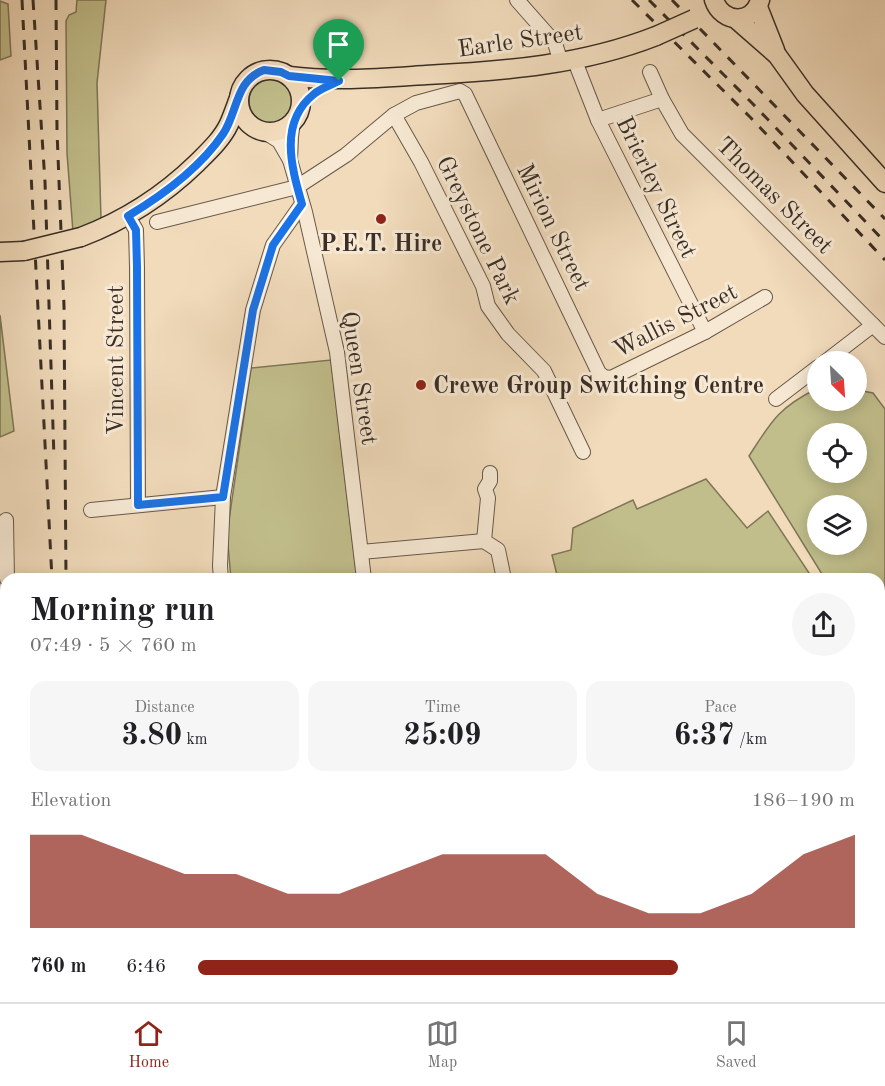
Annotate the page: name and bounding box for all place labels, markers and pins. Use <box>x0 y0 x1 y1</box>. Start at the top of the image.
pin <box>313 19 364 81</box>
marker: P.E.T. Hire <box>374 212 388 226</box>
place label: P.E.T. Hire <box>320 233 442 257</box>
place label: Crewe Group Switching Centre <box>433 375 764 399</box>
marker: Crewe Group Switching Centre <box>414 378 428 392</box>

